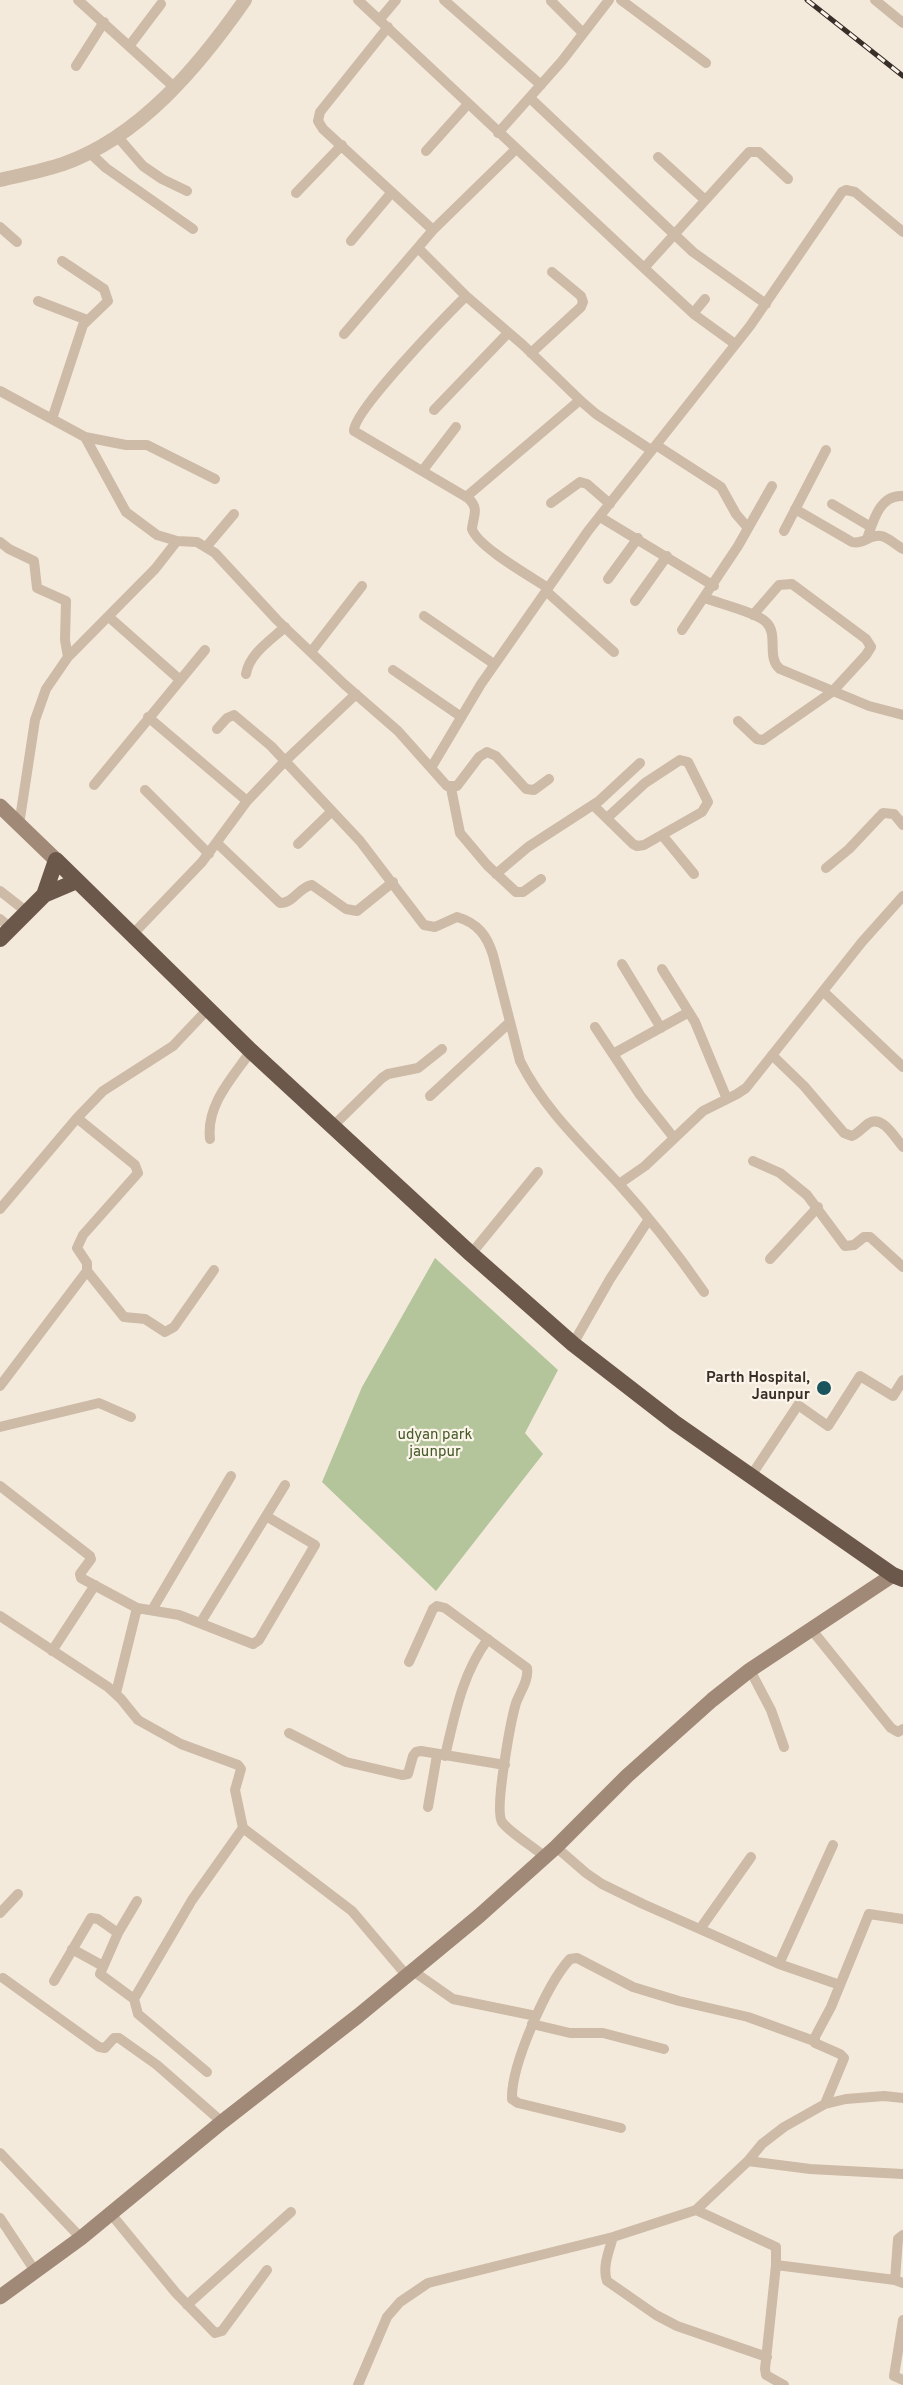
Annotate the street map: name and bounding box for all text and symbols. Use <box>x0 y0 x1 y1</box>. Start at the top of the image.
place label: Parth Hospital, Jaunpur <box>706 1370 810 1405</box>
marker: Parth Hospital, Jaunpur <box>815 1379 833 1397</box>
park label: udyan park jaunpur <box>398 1427 472 1462</box>

